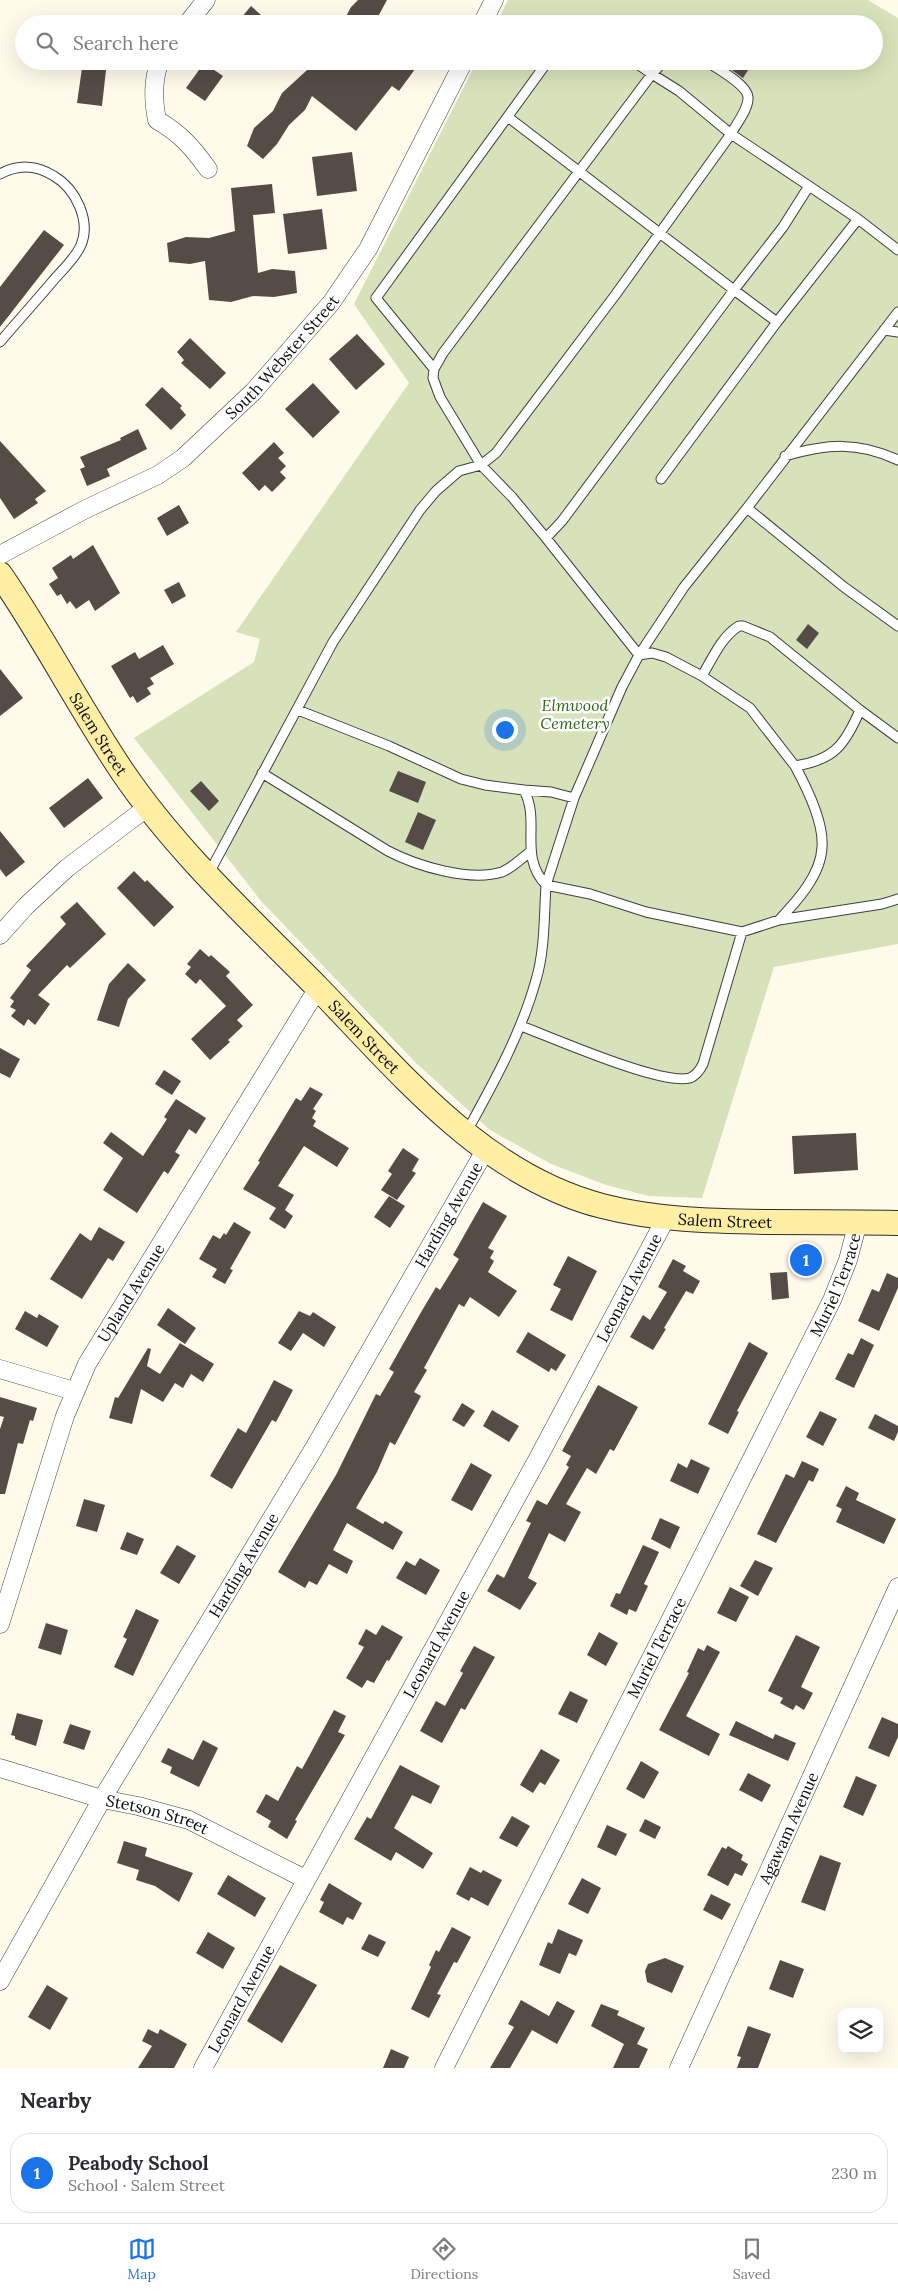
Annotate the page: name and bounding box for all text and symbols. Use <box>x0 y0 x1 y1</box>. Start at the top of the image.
search box <box>15 15 883 70</box>
icon: search <box>33 29 61 57</box>
text: Search here <box>73 31 179 55</box>
street label: South Webster Street <box>221 291 344 423</box>
street label: Salem Street <box>65 689 133 780</box>
park label: Elmwood Cemetery <box>540 695 610 733</box>
your location <box>492 717 518 743</box>
street label: Salem Street <box>325 996 405 1078</box>
street label: Harding Avenue <box>410 1158 487 1271</box>
street label: Salem Street <box>677 1208 773 1232</box>
street label: Leonard Avenue <box>592 1230 666 1345</box>
street label: Muriel Terrace <box>805 1230 865 1340</box>
street label: Upland Avenue <box>93 1239 169 1346</box>
pin: 1 <box>790 1241 822 1279</box>
street label: Harding Avenue <box>204 1509 283 1621</box>
street label: Leonard Avenue <box>398 1586 474 1701</box>
street label: Muriel Terrace <box>623 1594 690 1701</box>
street label: Agawam Avenue <box>754 1768 823 1888</box>
street label: Stetson Street <box>104 1790 213 1839</box>
street label: Leonard Avenue <box>203 1941 279 2056</box>
map controls <box>838 2008 883 2053</box>
button: layers <box>838 2008 883 2053</box>
text: Nearby <box>20 2087 91 2114</box>
text: Peabody School <box>68 2151 209 2175</box>
text: 1 <box>34 2163 40 2183</box>
text: 230 m <box>831 2163 877 2183</box>
text: School · Salem Street <box>68 2175 225 2195</box>
tab: Map <box>127 2235 156 2283</box>
tab: Directions <box>410 2235 478 2283</box>
tab: Saved <box>733 2235 771 2283</box>

